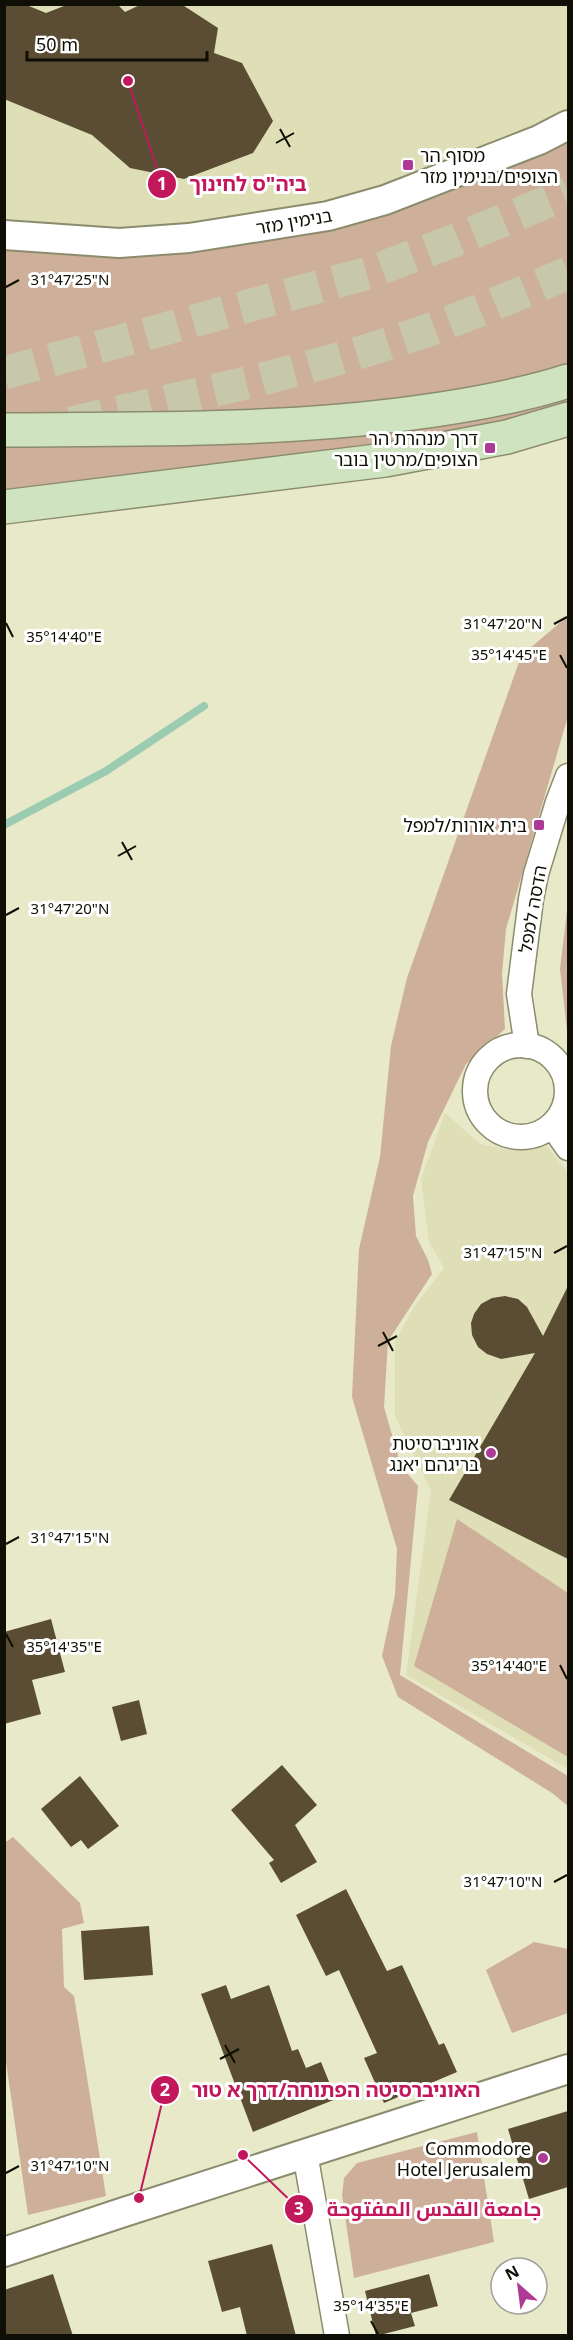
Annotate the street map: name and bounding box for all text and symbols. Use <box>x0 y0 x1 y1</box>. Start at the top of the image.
scale bar <box>27 24 207 62</box>
text: 50 m <box>36 32 78 56</box>
place label: מסוף הר הצופים/בנימין מזר <box>420 143 558 188</box>
marker: מסוף הר הצופים/בנימין מזר <box>401 158 415 172</box>
callout: ביה"ס לחינוך <box>147 165 319 203</box>
text: ביה"ס לחינוך <box>189 170 307 197</box>
text: 1 <box>157 171 167 195</box>
street label: בנימין מזר <box>254 202 334 240</box>
text: 31°47'25"N <box>31 269 109 289</box>
place label: דרך מנהרת הר הצופים/מרטין בובר <box>334 426 478 471</box>
marker: דרך מנהרת הר הצופים/מרטין בובר <box>483 441 497 455</box>
text: 31°47'20"N <box>464 613 542 633</box>
text: 35°14'40"E <box>26 626 102 646</box>
text: 35°14'45"E <box>471 644 547 664</box>
place label: בית אורות/למפל <box>403 813 527 837</box>
marker: בית אורות/למפל <box>532 818 546 832</box>
street label: הדסה למפל <box>512 863 552 955</box>
text: 31°47'20"N <box>31 898 109 918</box>
text: 31°47'15"N <box>464 1242 542 1262</box>
place label: אוניברסיטת בריגהם יאנג <box>389 1431 479 1476</box>
marker: אוניברסיטת בריגהם יאנג <box>484 1446 498 1460</box>
text: 31°47'15"N <box>31 1527 109 1547</box>
text: 35°14'35"E <box>26 1636 102 1656</box>
text: 35°14'40"E <box>471 1655 547 1675</box>
text: 31°47'10"N <box>464 1871 542 1891</box>
callout: האוניברסיטה הפתוחה/דרך א טור <box>150 2071 493 2109</box>
text: האוניברסיטה הפתוחה/דרך א טור <box>191 2076 481 2103</box>
text: 2 <box>160 2077 170 2101</box>
place label: Commodore Hotel Jerusalem <box>397 2136 531 2181</box>
marker: Commodore Hotel Jerusalem <box>536 2151 550 2165</box>
text: 31°47'10"N <box>31 2155 109 2175</box>
callout: جامعة القدس المفتوحة <box>284 2190 553 2228</box>
text: جامعة القدس المفتوحة <box>327 2195 541 2222</box>
text: 3 <box>294 2196 304 2220</box>
north arrow <box>489 2256 549 2316</box>
text: N <box>501 2260 523 2286</box>
text: 35°14'35"E <box>333 2295 409 2315</box>

